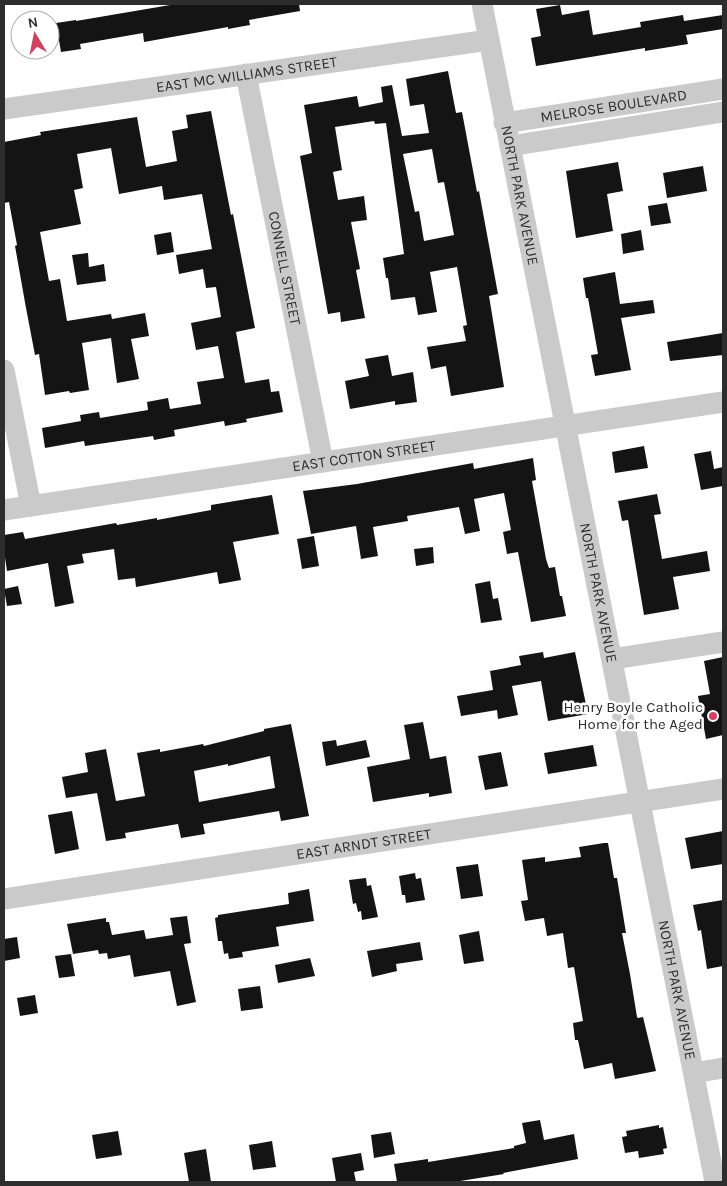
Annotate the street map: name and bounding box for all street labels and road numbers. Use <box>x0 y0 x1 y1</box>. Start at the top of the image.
street label: EAST MC WILLIAMS STREET <box>155 53 339 96</box>
street label: MELROSE BOULEVARD <box>539 86 688 126</box>
street label: NORTH PARK AVENUE <box>497 124 542 267</box>
street label: CONNELL STREET <box>264 210 305 327</box>
street label: EAST COTTON STREET <box>291 436 437 476</box>
street label: NORTH PARK AVENUE <box>576 521 621 664</box>
street label: EAST ARNDT STREET <box>295 825 433 863</box>
street label: NORTH PARK AVENUE <box>654 918 700 1061</box>

